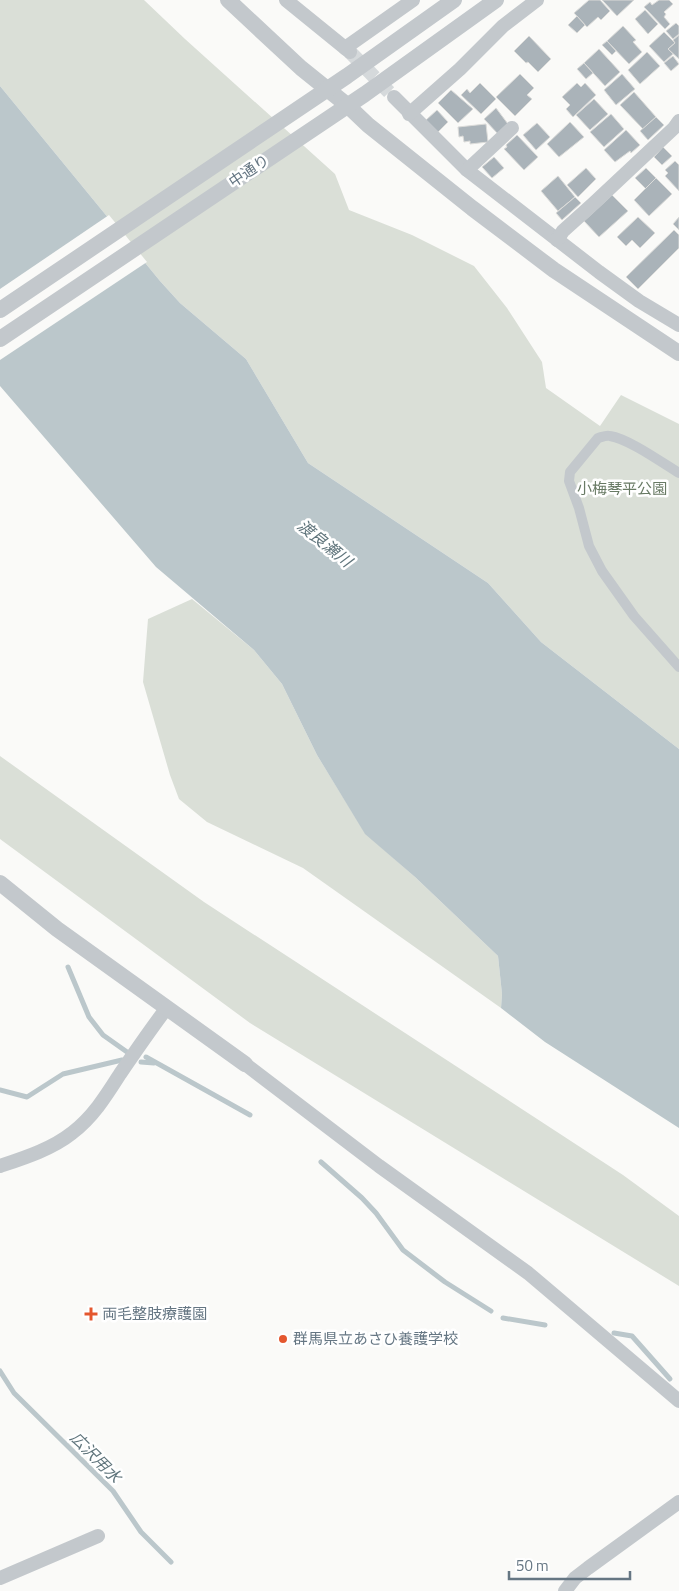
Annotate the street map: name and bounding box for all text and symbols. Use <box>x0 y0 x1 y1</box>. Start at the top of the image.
street label: 中通り <box>224 148 274 193</box>
park label: 小梅琴平公園 <box>577 477 667 500</box>
water label: 渡良瀬川 <box>293 514 359 574</box>
place label: 両毛整肢療護園 <box>102 1302 207 1325</box>
marker: 両毛整肢療護園 <box>84 1307 98 1321</box>
place label: 群馬県立あさひ養護学校 <box>293 1327 458 1350</box>
marker: 群馬県立あさひ養護学校 <box>277 1333 289 1345</box>
water label: 広沢用水 <box>65 1426 129 1490</box>
scale bar <box>509 1548 630 1580</box>
text: 50 m <box>516 1554 549 1577</box>

